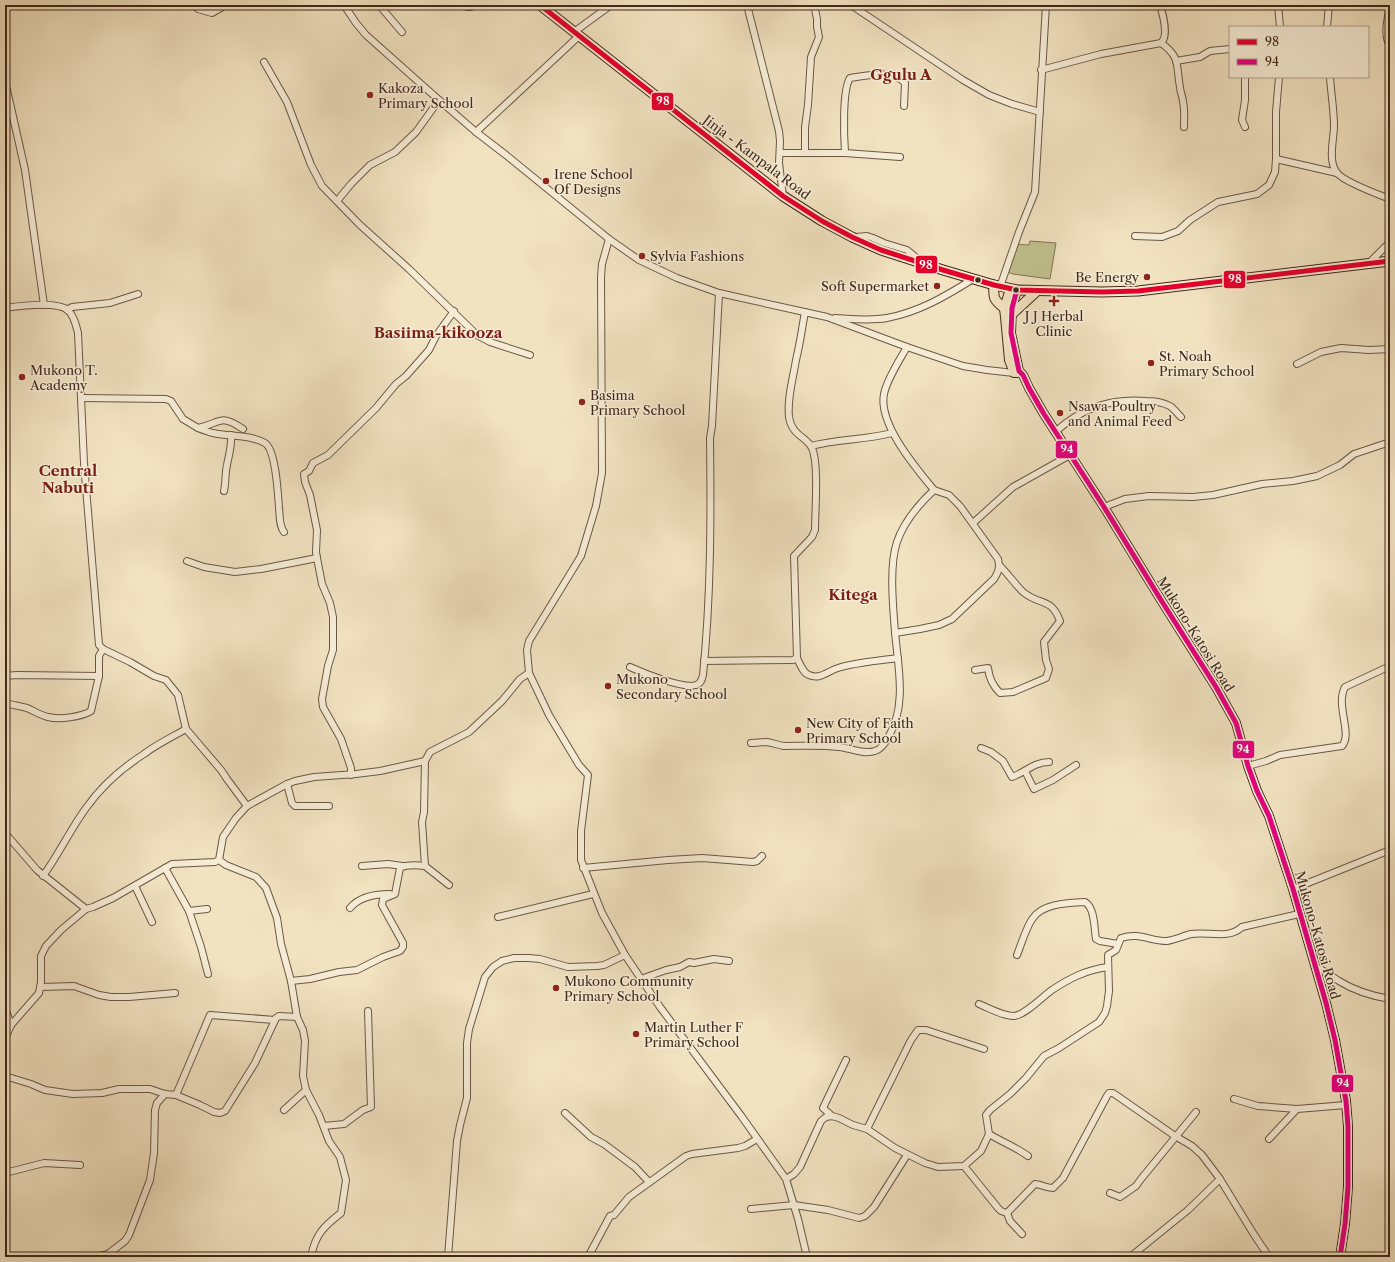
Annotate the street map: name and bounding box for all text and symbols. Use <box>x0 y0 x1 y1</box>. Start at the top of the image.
legend <box>1229 26 1369 78</box>
text: 98 <box>1265 34 1279 49</box>
text: 94 <box>1265 54 1279 69</box>
district label: Ggulu A <box>870 65 932 84</box>
place label: Kakoza Primary School <box>378 80 473 111</box>
marker: Kakoza Primary School <box>365 90 375 100</box>
line badge: 98 <box>651 92 674 111</box>
text: 98 <box>656 94 670 108</box>
street label: Jinja - Kampala Road <box>699 110 814 203</box>
place label: Irene School Of Designs <box>554 166 633 197</box>
marker: Irene School Of Designs <box>541 176 551 186</box>
place label: Sylvia Fashions <box>650 248 744 264</box>
marker: Sylvia Fashions <box>637 251 647 261</box>
line badge: 98 <box>915 255 938 274</box>
text: 98 <box>919 258 933 272</box>
place label: Be Energy <box>1075 269 1140 285</box>
line badge: 98 <box>1223 270 1246 289</box>
marker: Be Energy <box>1142 272 1152 282</box>
text: 98 <box>1228 272 1242 286</box>
unlabelled marker <box>973 275 983 285</box>
place label: Soft Supermarket <box>821 278 929 294</box>
marker: Soft Supermarket <box>932 281 942 291</box>
unlabelled marker <box>1011 285 1021 295</box>
marker: J J Herbal Clinic <box>1048 295 1060 307</box>
place label: J J Herbal Clinic <box>1023 308 1083 339</box>
district label: Basiima-kikooza <box>374 323 503 342</box>
place label: St. Noah Primary School <box>1159 348 1254 379</box>
marker: St. Noah Primary School <box>1146 358 1156 368</box>
place label: Mukono T. Academy <box>29 362 98 393</box>
marker: Mukono T. Academy <box>17 372 27 382</box>
place label: Basima Primary School <box>590 387 685 418</box>
marker: Basima Primary School <box>577 397 587 407</box>
place label: Nsawa Poultry and Animal Feed <box>1068 398 1172 429</box>
marker: Nsawa Poultry and Animal Feed <box>1055 408 1065 418</box>
line badge: 94 <box>1055 440 1078 459</box>
text: 94 <box>1060 442 1074 456</box>
district label: Central Nabuti <box>39 461 97 497</box>
street label: Mukono-Katosi Road <box>1154 574 1238 695</box>
district label: Kitega <box>828 585 878 604</box>
place label: Mukono Secondary School <box>616 671 727 702</box>
marker: Mukono Secondary School <box>603 681 613 691</box>
place label: New City of Faith Primary School <box>806 715 914 746</box>
marker: New City of Faith Primary School <box>793 725 803 735</box>
line badge: 94 <box>1232 740 1255 759</box>
text: 94 <box>1236 742 1250 756</box>
street label: Mukono-Katosi Road <box>1292 869 1344 1001</box>
place label: Mukono Community Primary School <box>564 973 694 1004</box>
marker: Mukono Community Primary School <box>551 983 561 993</box>
place label: Martin Luther F Primary School <box>644 1019 744 1050</box>
marker: Martin Luther F Primary School <box>631 1029 641 1039</box>
line badge: 94 <box>1331 1074 1354 1093</box>
text: 94 <box>1336 1076 1350 1090</box>

